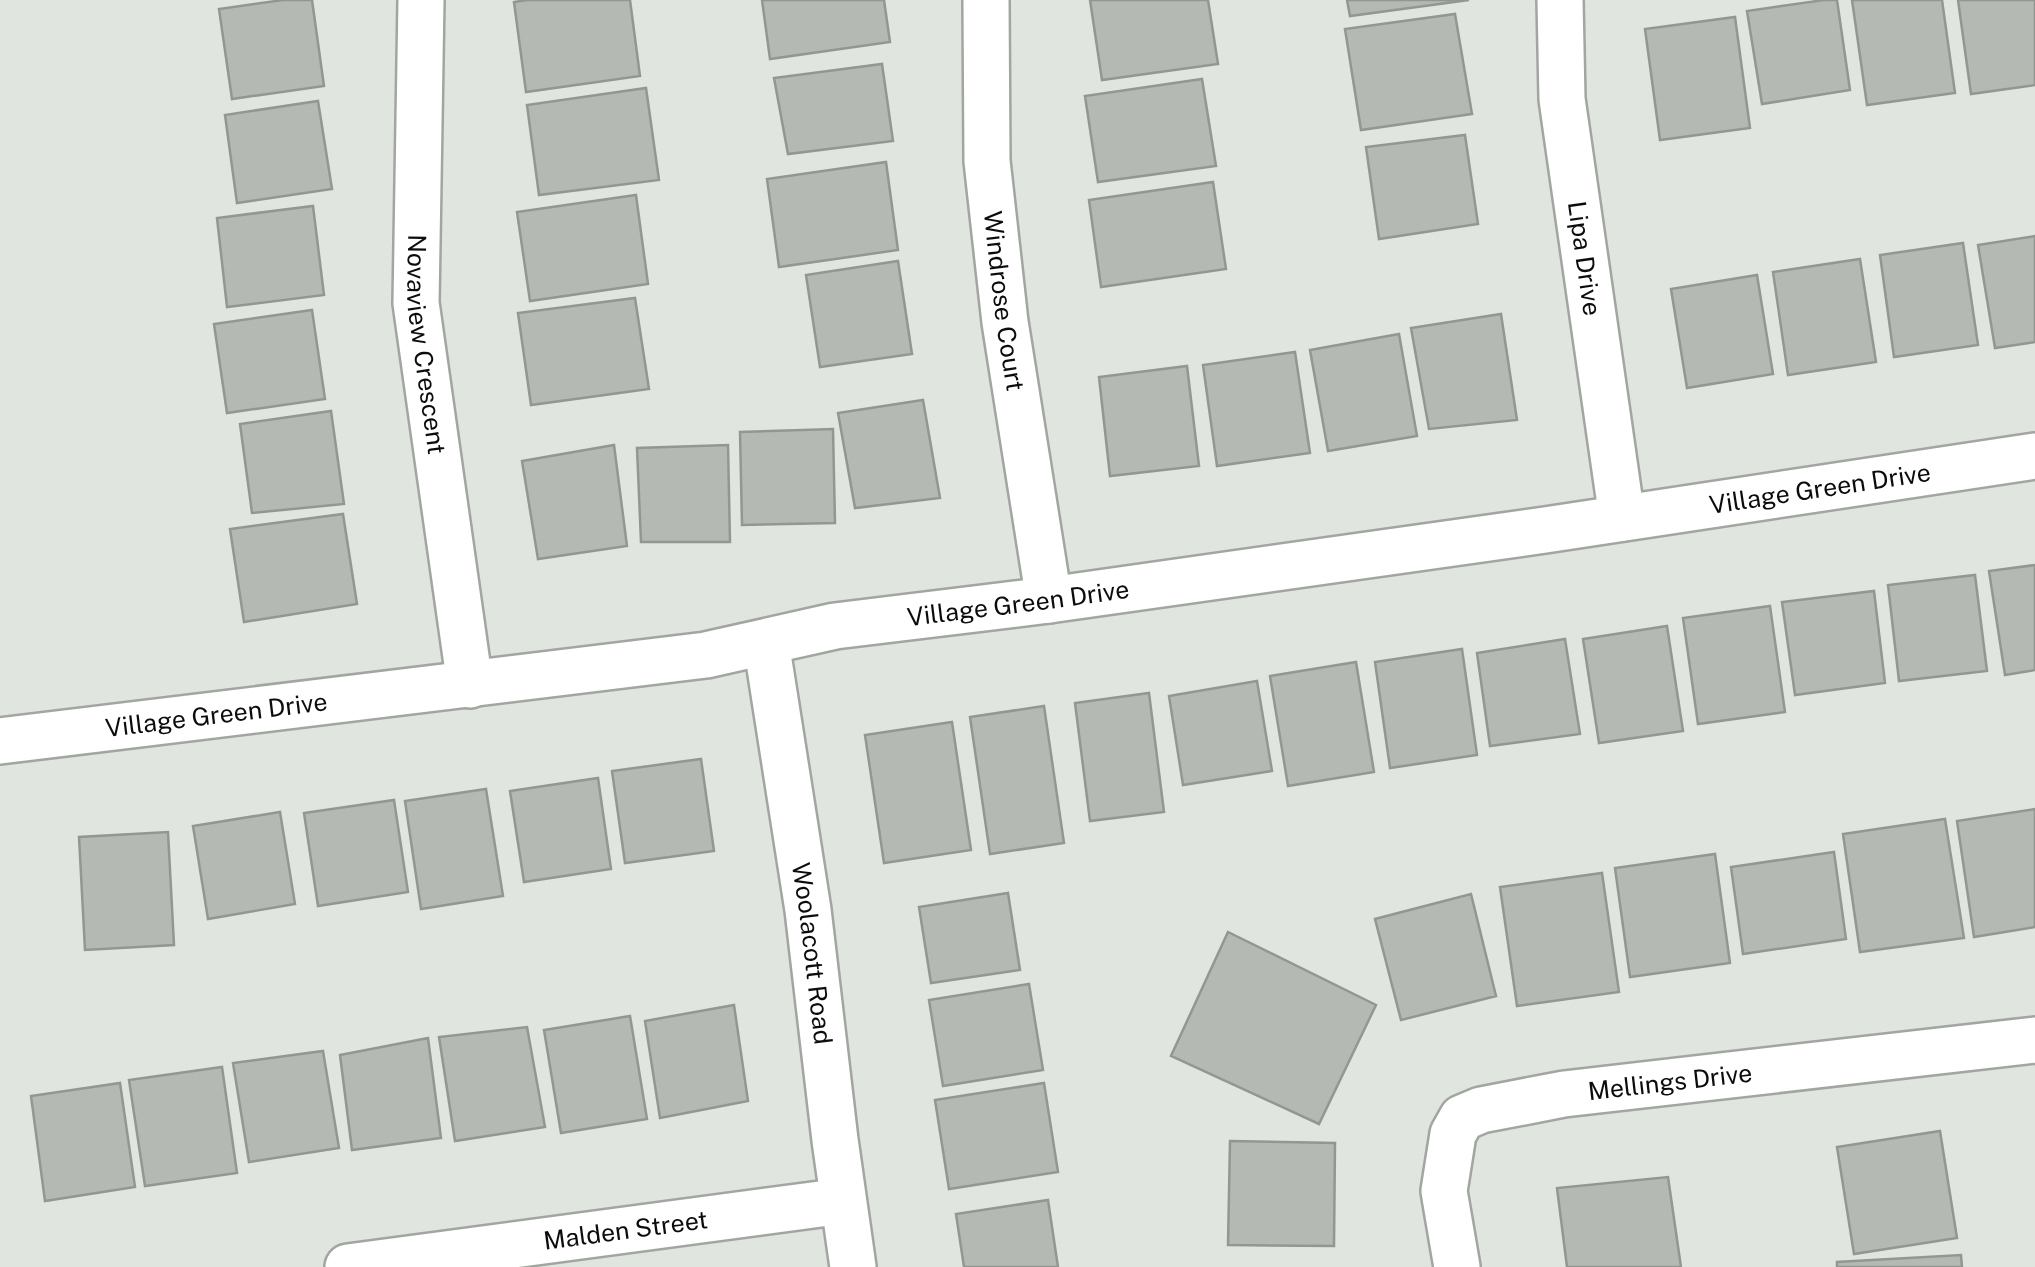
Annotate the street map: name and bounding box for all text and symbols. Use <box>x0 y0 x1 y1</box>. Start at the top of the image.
street label: Lipa Drive <box>1562 199 1608 318</box>
street label: Windrose Court <box>978 209 1031 393</box>
street label: Novaview Crescent <box>401 234 452 456</box>
street label: Village Green Drive <box>1707 457 1933 520</box>
street label: Village Green Drive <box>905 574 1131 632</box>
street label: Village Green Drive <box>104 686 329 743</box>
street label: Woolacott Road <box>786 861 839 1046</box>
street label: Mellings Drive <box>1586 1058 1754 1106</box>
street label: Malden Street <box>542 1204 710 1256</box>

